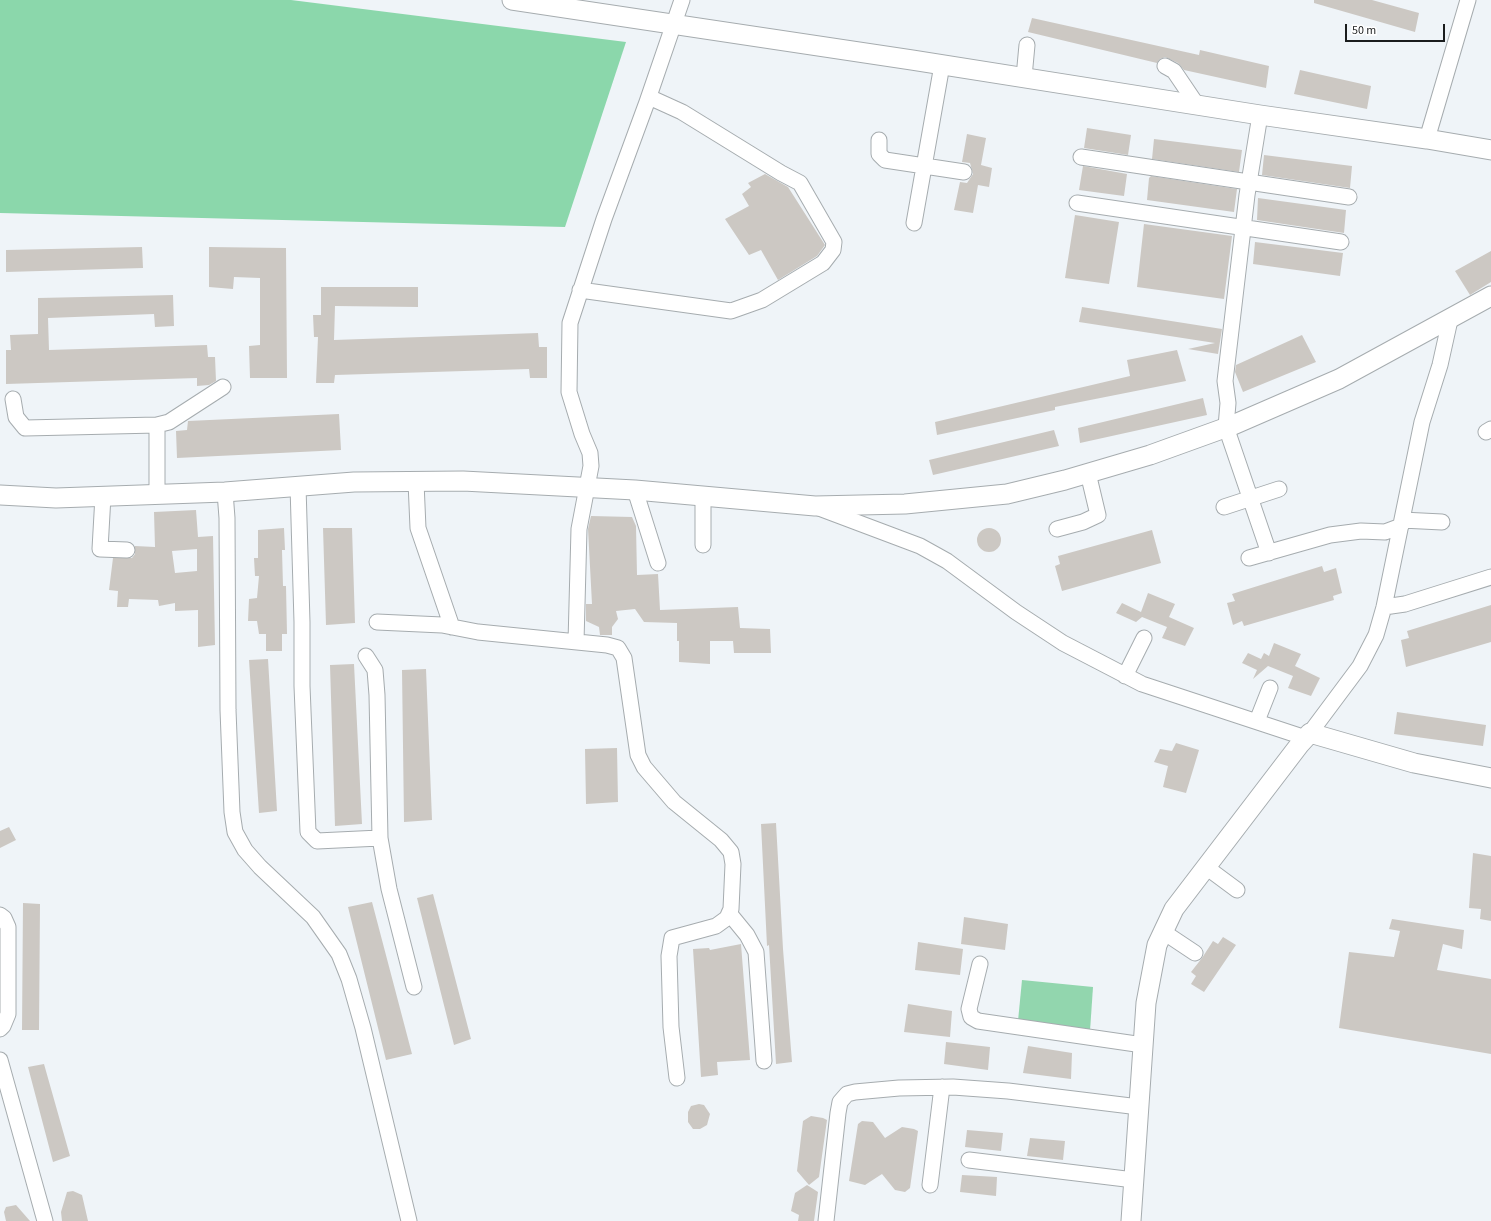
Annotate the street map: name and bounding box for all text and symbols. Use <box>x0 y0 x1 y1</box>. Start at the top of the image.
scale bar <box>1347 16 1447 42</box>
text: 50 m <box>1352 22 1376 39</box>

